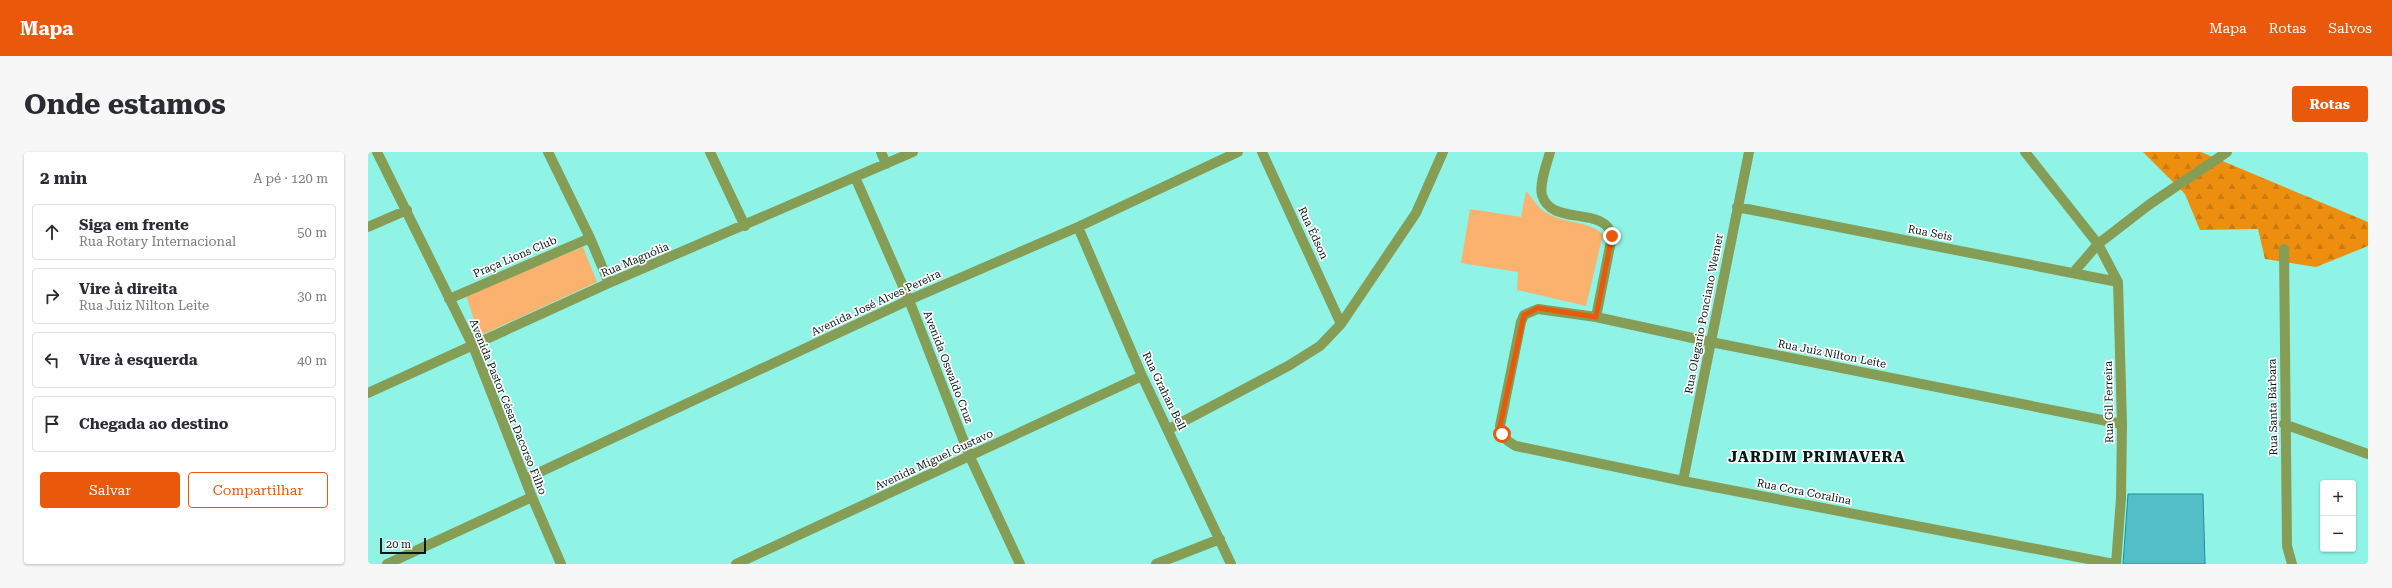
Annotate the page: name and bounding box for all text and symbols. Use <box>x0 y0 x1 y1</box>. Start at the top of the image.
text: Mapa <box>20 17 73 40</box>
text: Mapa <box>2209 20 2247 36</box>
text: Rotas <box>2269 20 2306 36</box>
text: Salvos <box>2328 20 2372 36</box>
button: Rotas <box>2292 86 2368 122</box>
text: Onde estamos <box>24 88 226 121</box>
text: 2 min <box>40 168 87 188</box>
text: A pé · 120 m <box>253 171 328 186</box>
street label: Rua Édson <box>1295 204 1332 261</box>
text: Siga em frente <box>79 216 189 234</box>
icon: ahead <box>41 221 63 243</box>
street label: Rua Seis <box>1907 222 1953 244</box>
text: 50 m <box>297 225 327 240</box>
route end <box>1603 227 1621 245</box>
street label: Rua Olegario Ponciano Werner <box>1682 232 1726 395</box>
street label: Praça Lions Club <box>471 233 559 281</box>
text: Rua Rotary Internacional <box>79 234 236 249</box>
street label: Rua Magnólia <box>599 240 671 280</box>
street label: Avenida José Alves Pereira <box>809 267 943 339</box>
text: Vire à direita <box>79 280 177 298</box>
icon: right <box>41 285 63 307</box>
text: 30 m <box>297 289 327 304</box>
text: Rua Juiz Nilton Leite <box>79 298 209 313</box>
street label: Avenida Oswaldo Cruz <box>921 309 975 425</box>
street label: Avenida Pastor César Dacorso Filho <box>467 317 549 497</box>
street label: Rua Juiz Nilton Leite <box>1777 337 1887 371</box>
icon: left <box>41 349 63 371</box>
street label: Rua Grahan Bell <box>1140 350 1189 433</box>
text: Vire à esquerda <box>79 351 198 369</box>
text: 40 m <box>297 353 327 368</box>
street label: Rua Santa Bárbara <box>2266 358 2280 456</box>
street label: Rua Gil Ferreira <box>2102 361 2116 443</box>
icon: arrive <box>41 413 63 435</box>
text: Chegada ao destino <box>79 415 228 433</box>
route start <box>1493 425 1511 443</box>
street label: Avenida Miguel Gustavo <box>873 427 995 493</box>
district label: JARDIM PRIMAVERA <box>1728 448 1906 466</box>
button: Salvar <box>40 472 180 508</box>
button: Compartilhar <box>188 472 328 508</box>
street label: Rua Cora Coralina <box>1756 476 1852 508</box>
map controls <box>2320 480 2356 552</box>
button: + <box>2320 480 2356 516</box>
button: − <box>2320 516 2356 552</box>
scale bar <box>380 536 426 555</box>
text: 20 m <box>386 538 411 551</box>

